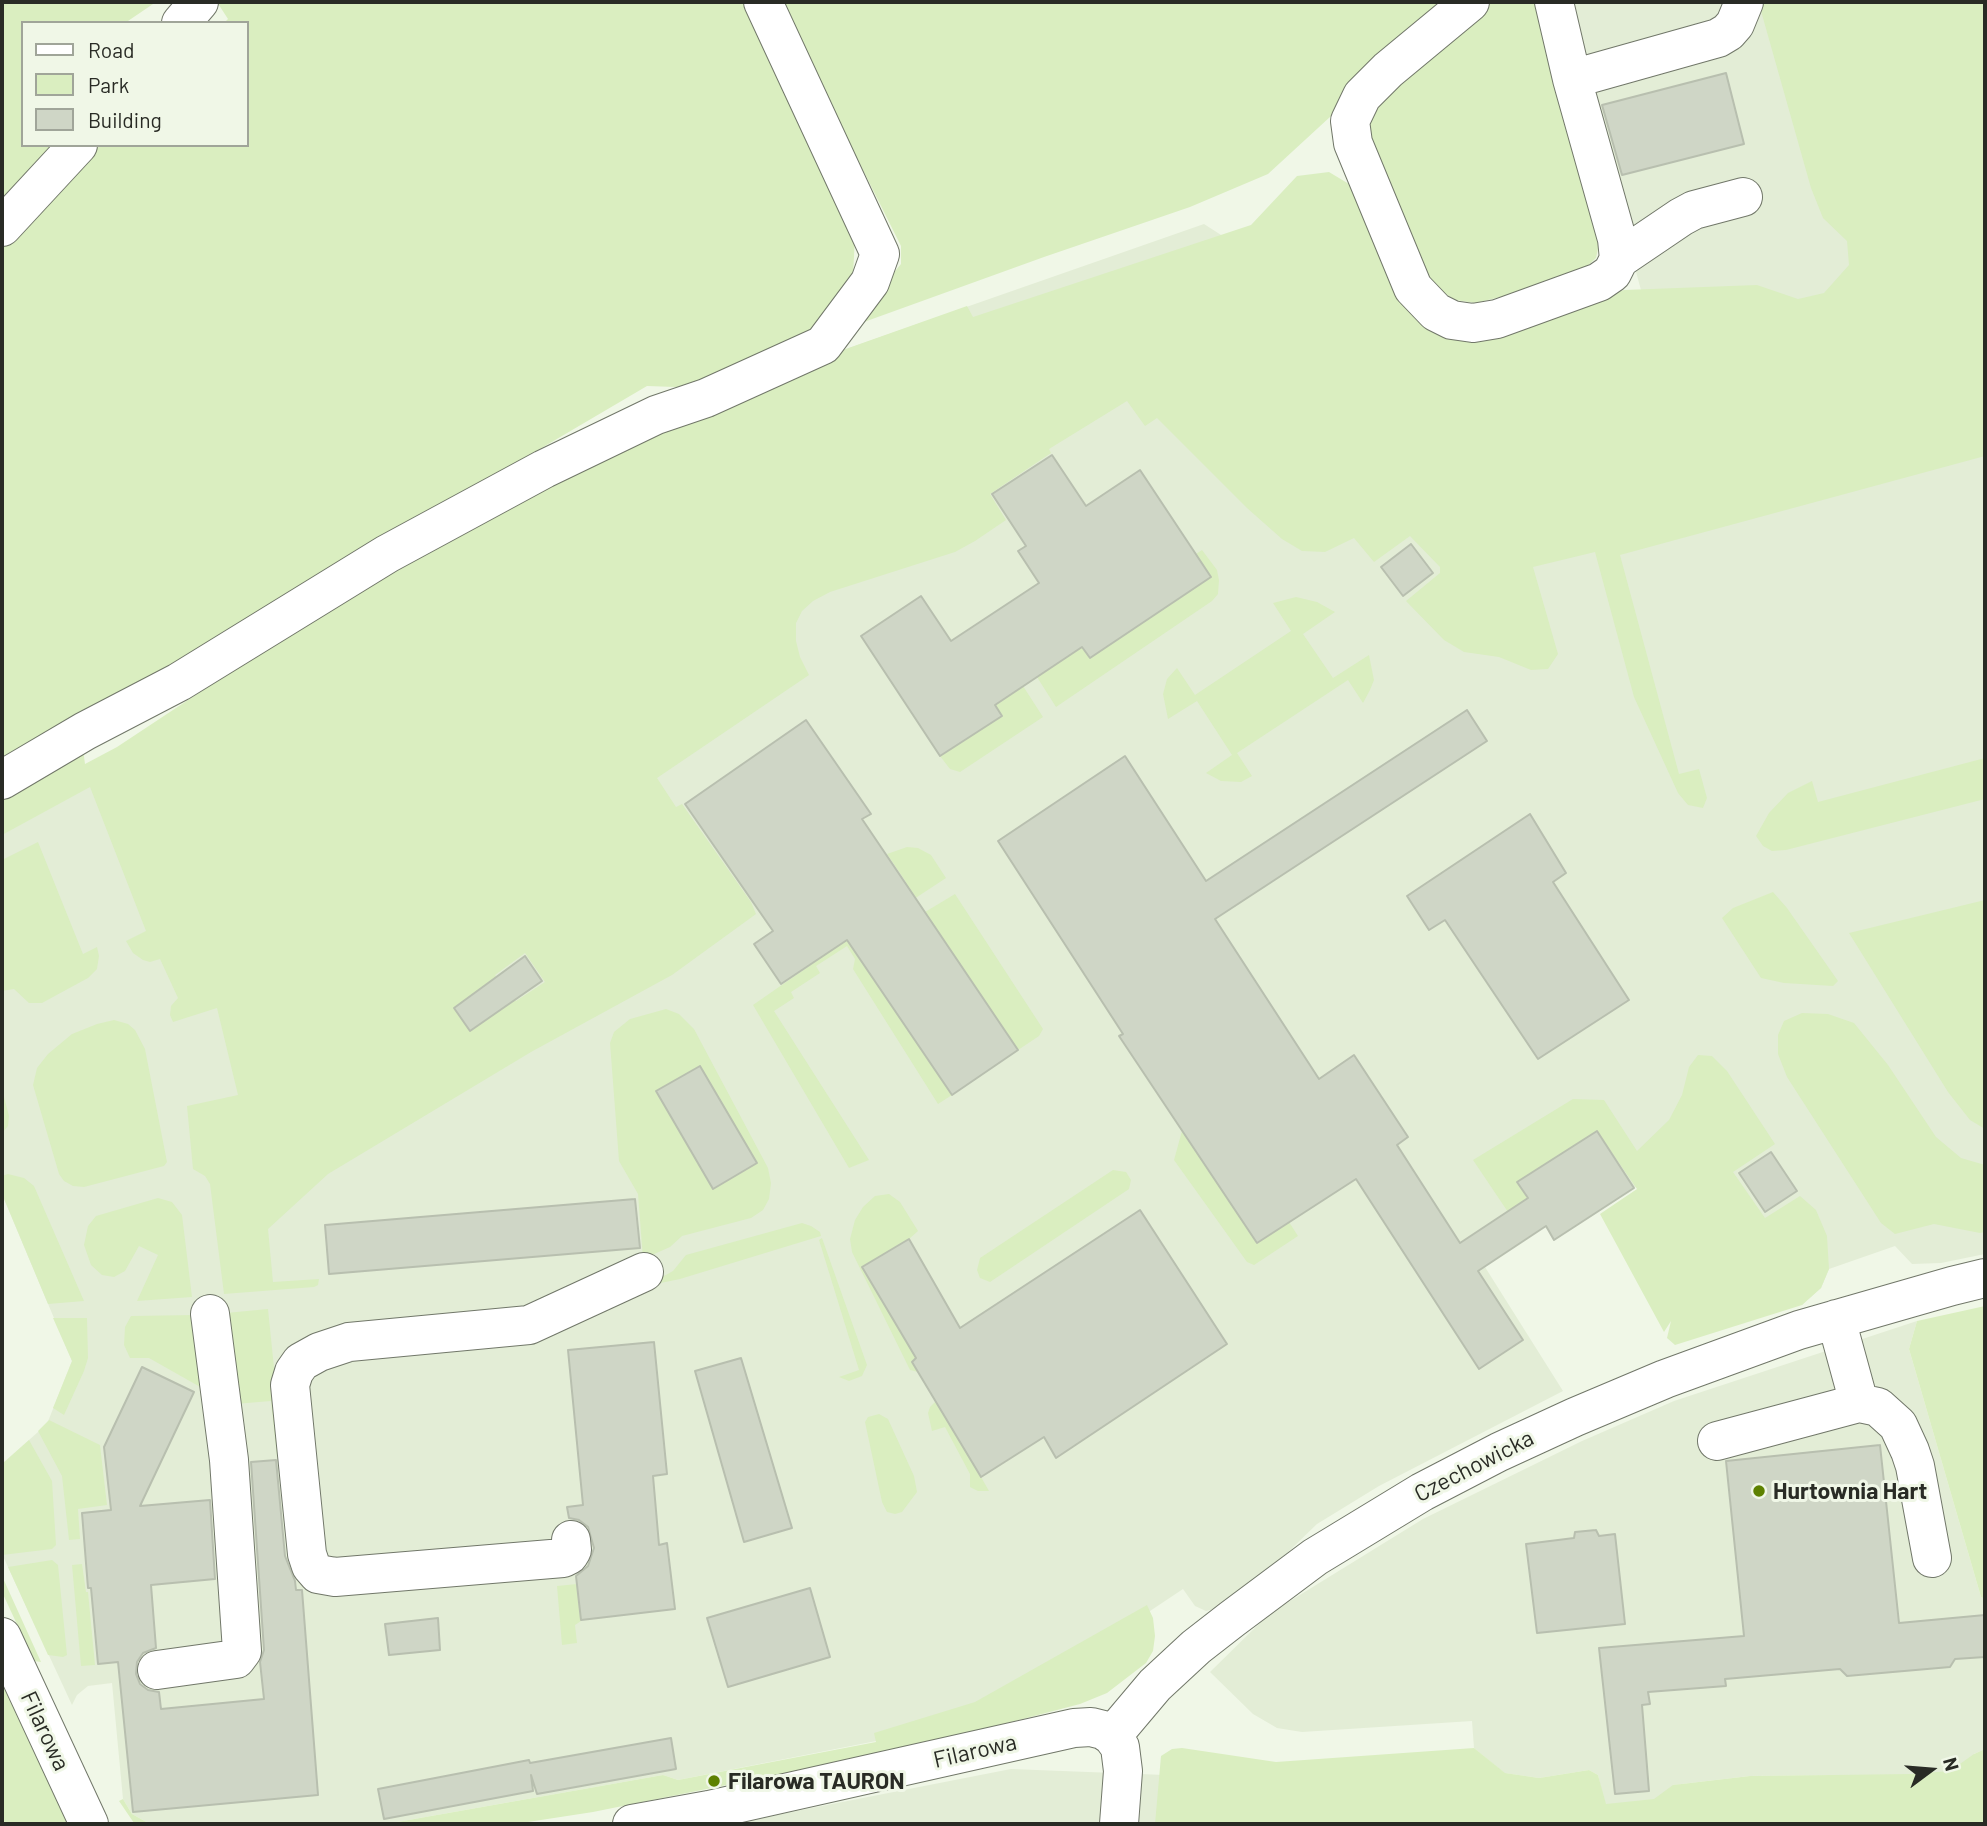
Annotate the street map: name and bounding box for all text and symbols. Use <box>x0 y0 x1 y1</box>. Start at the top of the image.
legend <box>21 21 248 147</box>
text: Road <box>88 37 134 62</box>
text: Park <box>88 72 129 97</box>
text: Building <box>88 107 162 132</box>
street label: Czechowicka <box>1410 1424 1538 1508</box>
place label: Hurtownia Hart <box>1773 1477 1927 1505</box>
marker: Hurtownia Hart <box>1751 1483 1767 1499</box>
street label: Filarowa <box>15 1687 75 1775</box>
street label: Filarowa <box>931 1728 1019 1774</box>
north arrow <box>1896 1735 1966 1805</box>
text: N <box>1939 1755 1964 1773</box>
place label: Filarowa TAURON <box>728 1767 905 1795</box>
marker: Filarowa TAURON <box>706 1773 722 1789</box>

